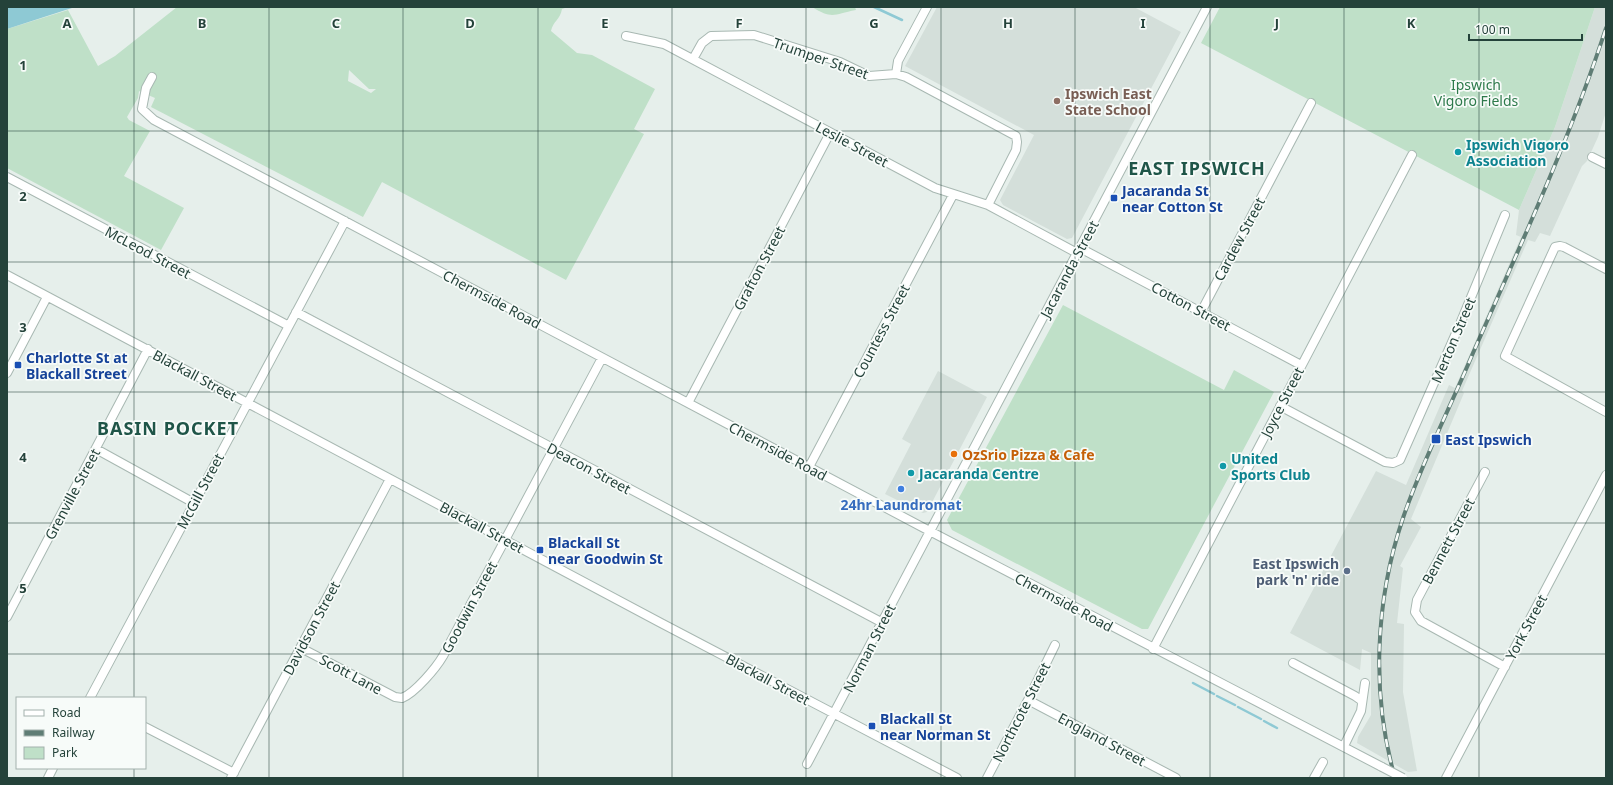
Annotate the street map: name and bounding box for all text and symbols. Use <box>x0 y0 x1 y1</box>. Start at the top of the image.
text: A <box>63 14 72 32</box>
text: B <box>198 14 206 32</box>
text: C <box>332 14 340 32</box>
text: D <box>465 14 475 32</box>
text: E <box>601 14 609 32</box>
text: F <box>735 14 743 32</box>
text: G <box>869 14 879 32</box>
text: H <box>1003 14 1013 32</box>
text: I <box>1140 14 1146 32</box>
text: J <box>1274 14 1279 32</box>
text: K <box>1407 14 1416 32</box>
scale bar <box>1469 16 1582 42</box>
text: 100 m <box>1475 21 1510 38</box>
street label: Trumper Street <box>771 33 871 83</box>
text: 1 <box>19 56 27 74</box>
park label: Ipswich Vigoro Fields <box>1434 75 1518 110</box>
place label: Ipswich East State School <box>1065 84 1152 119</box>
marker: Ipswich East State School <box>1052 96 1062 106</box>
street label: Leslie Street <box>812 117 892 171</box>
place label: Ipswich Vigoro Association <box>1466 135 1569 170</box>
marker: Ipswich Vigoro Association <box>1453 147 1463 157</box>
district label: EAST IPSWICH <box>1128 156 1266 180</box>
place label: Jacaranda St near Cotton St <box>1120 181 1223 216</box>
text: 2 <box>19 187 27 205</box>
marker: Jacaranda St near Cotton St <box>1109 193 1119 203</box>
street label: Cardew Street <box>1209 194 1269 284</box>
street label: Jacaranda Street <box>1034 217 1103 323</box>
street label: McLeod Street <box>102 221 194 283</box>
street label: Grafton Street <box>729 222 789 314</box>
street label: Chermside Road <box>440 265 544 333</box>
street label: Cotton Street <box>1148 277 1234 335</box>
street label: Countess Street <box>848 281 914 381</box>
street label: Merton Street <box>1426 294 1480 386</box>
text: 3 <box>19 318 27 336</box>
street label: Blackall Street <box>150 345 240 405</box>
place label: Charlotte St at Blackall Street <box>26 348 128 383</box>
marker: Charlotte St at Blackall Street <box>13 360 23 370</box>
street label: Joyce Street <box>1255 364 1308 442</box>
district label: BASIN POCKET <box>97 416 239 440</box>
street label: Chermside Road <box>726 417 830 485</box>
place label: East Ipswich <box>1445 430 1532 449</box>
marker: East Ipswich <box>1430 433 1442 445</box>
street label: Deacon Street <box>544 438 634 498</box>
street label: Grenville Street <box>40 445 104 543</box>
place label: OzSrio Pizza & Cafe <box>962 445 1095 464</box>
text: 4 <box>19 448 27 466</box>
marker: OzSrio Pizza & Cafe <box>949 449 959 459</box>
place label: United Sports Club <box>1231 449 1311 484</box>
street label: McGill Street <box>172 450 228 532</box>
marker: United Sports Club <box>1218 461 1228 471</box>
place label: Jacaranda Centre <box>917 464 1039 483</box>
marker: Jacaranda Centre <box>906 468 916 478</box>
marker: 24hr Laundromat <box>896 484 906 494</box>
place label: 24hr Laundromat <box>840 495 962 514</box>
street label: Bennett Street <box>1417 495 1479 587</box>
street label: Blackall Street <box>437 497 527 557</box>
place label: Blackall St near Goodwin St <box>548 533 663 568</box>
marker: Blackall St near Goodwin St <box>535 545 545 555</box>
place label: East Ipswich park 'n' ride <box>1252 554 1339 589</box>
street label: Goodwin Street <box>437 558 501 656</box>
marker: East Ipswich park 'n' ride <box>1342 566 1352 576</box>
street label: Chermside Road <box>1012 568 1116 636</box>
street label: Davidson Street <box>278 578 344 678</box>
text: 5 <box>19 579 27 597</box>
street label: York Street <box>1501 591 1551 663</box>
street label: Norman Street <box>838 600 900 696</box>
street label: Blackall Street <box>723 649 813 709</box>
street label: Scott Lane <box>316 650 386 698</box>
street label: Northcote Street <box>988 659 1054 765</box>
legend <box>16 697 146 769</box>
text: Road <box>52 704 81 721</box>
street label: England Street <box>1055 708 1149 770</box>
place label: Blackall St near Norman St <box>880 709 991 744</box>
marker: Blackall St near Norman St <box>867 721 877 731</box>
text: Railway <box>52 724 96 741</box>
text: Park <box>52 744 78 761</box>

